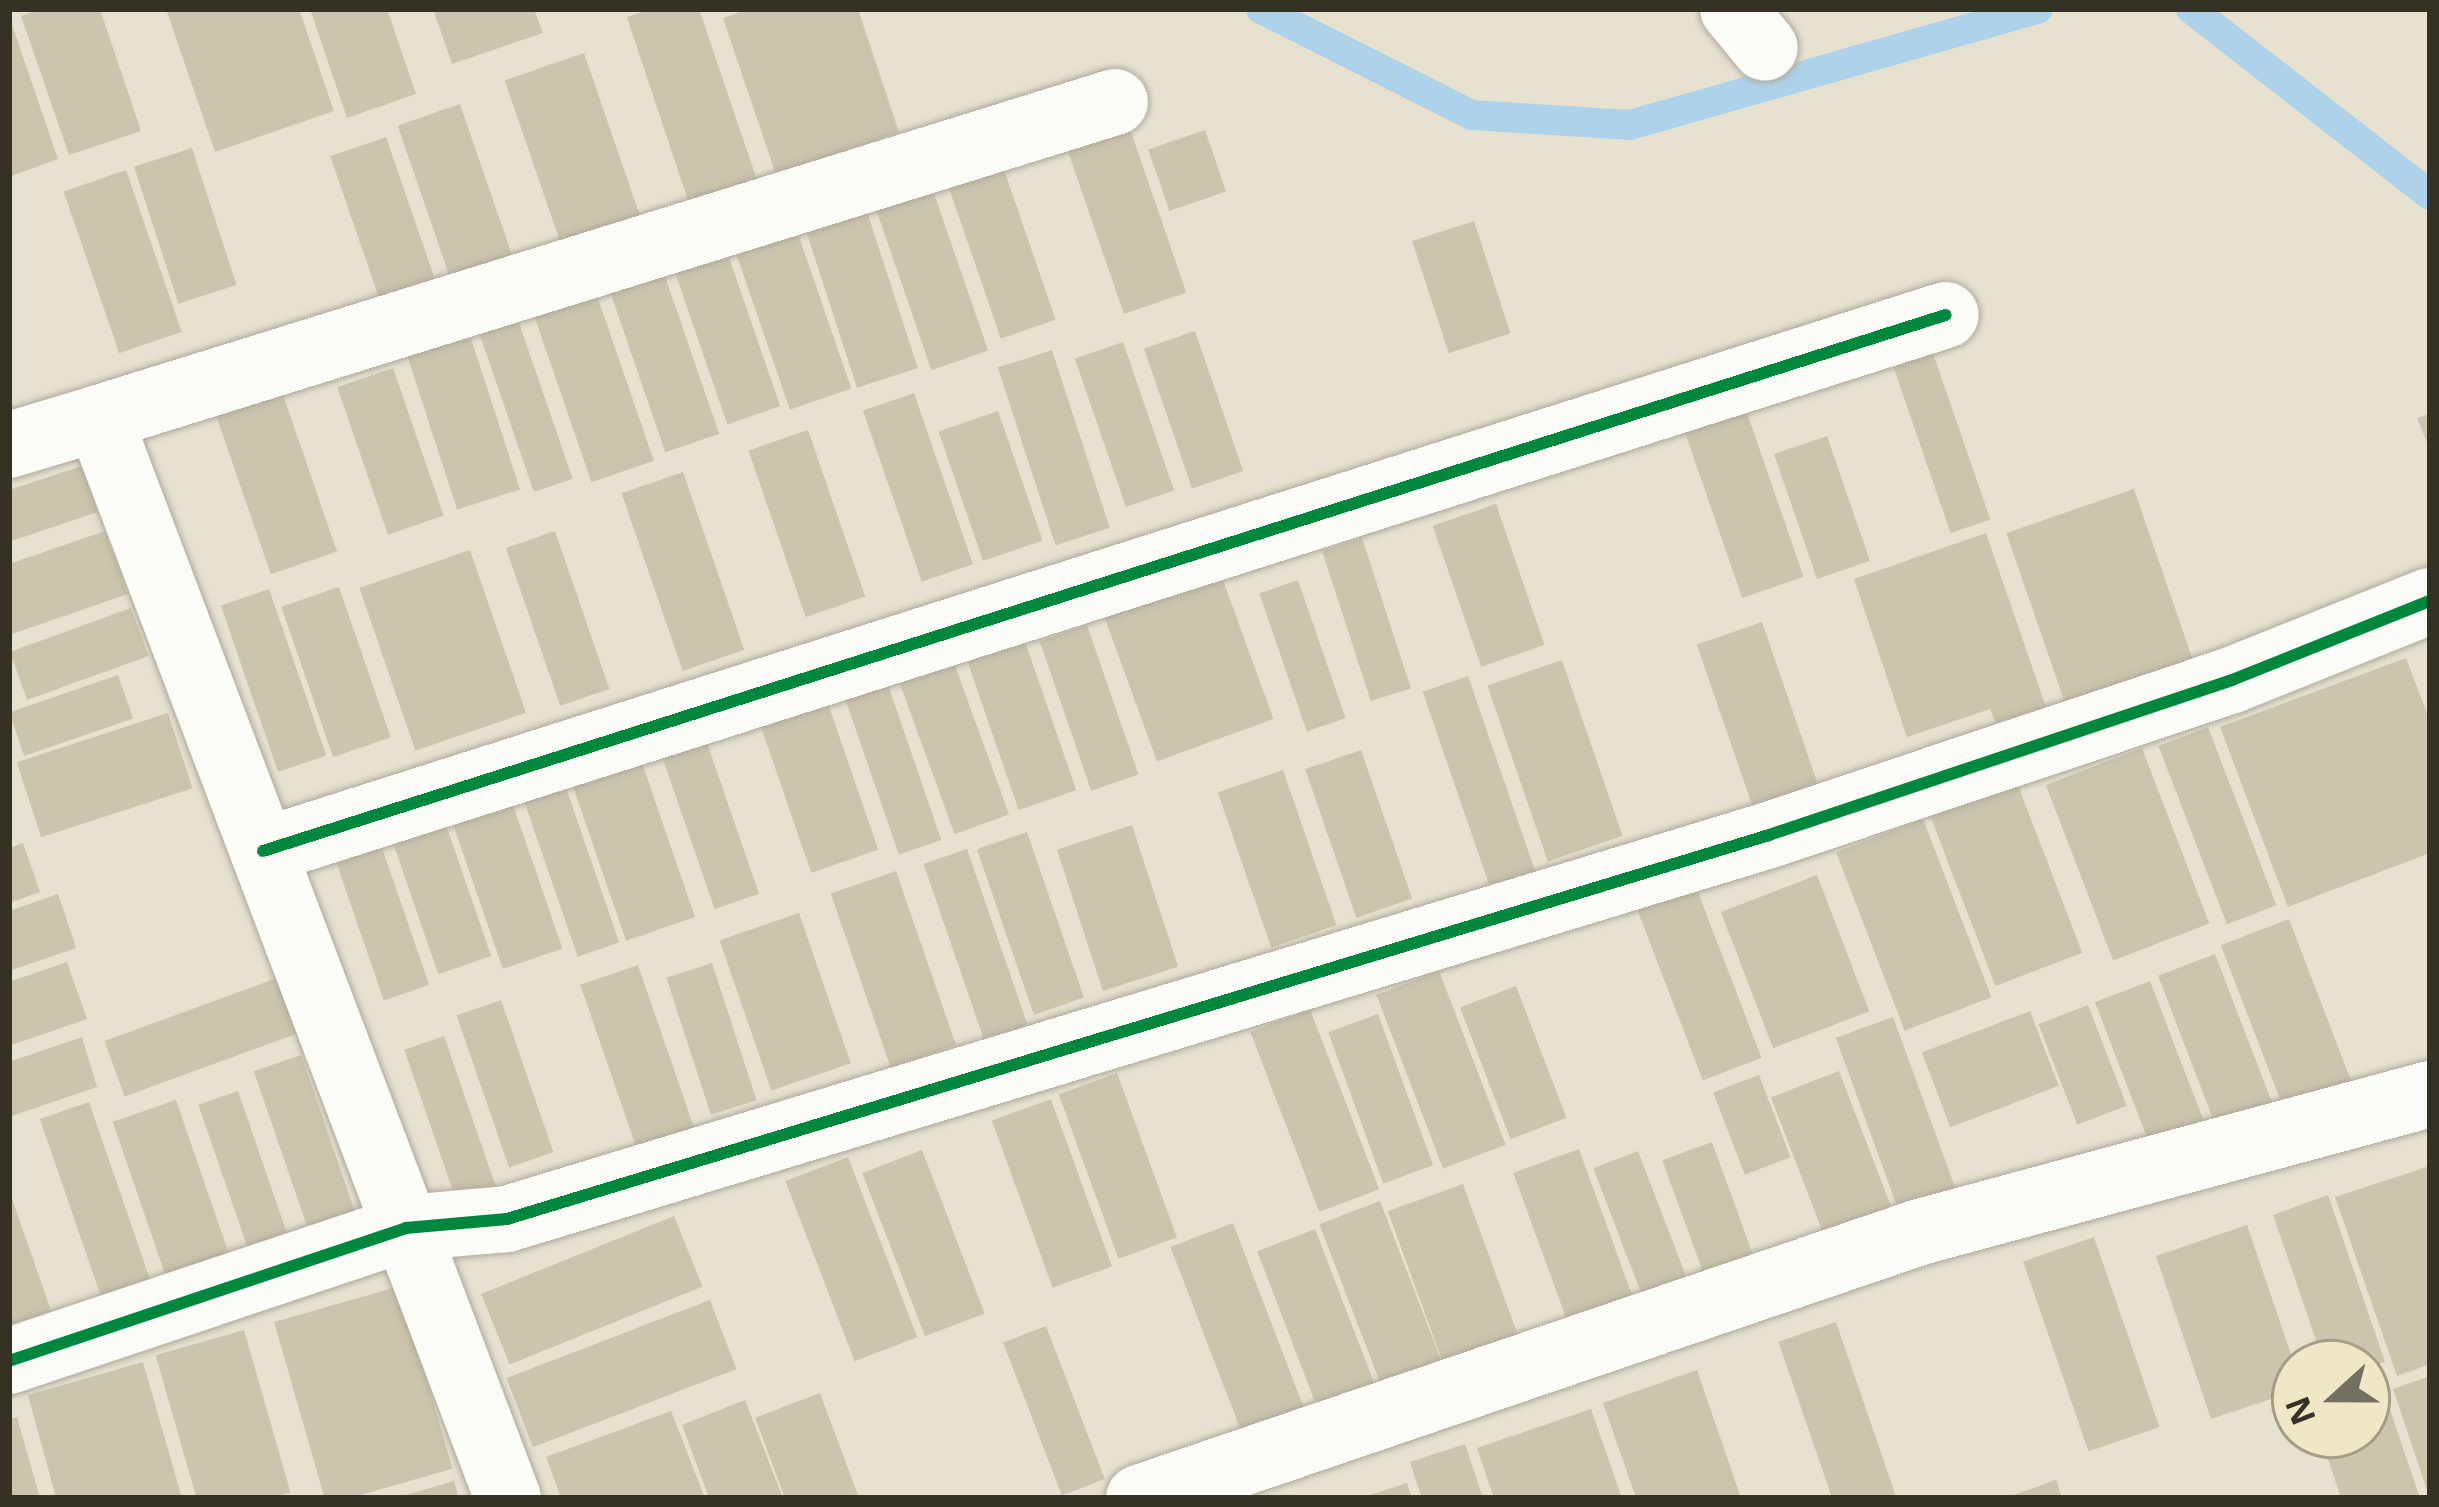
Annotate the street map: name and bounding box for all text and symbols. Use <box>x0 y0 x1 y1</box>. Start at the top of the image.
north arrow <box>2271 1339 2391 1459</box>
text: N <box>2274 1390 2326 1432</box>

